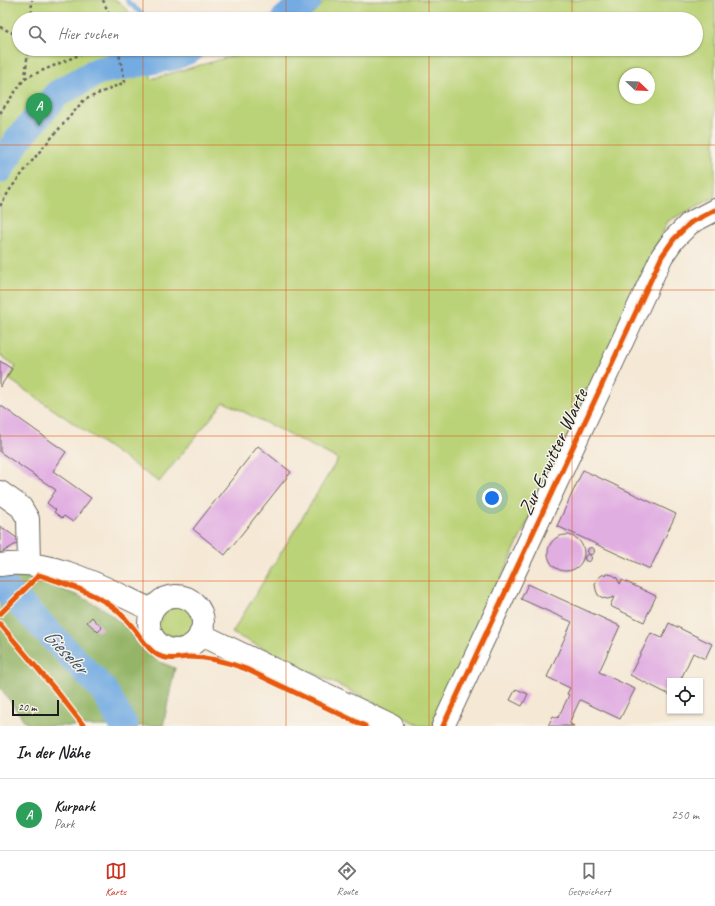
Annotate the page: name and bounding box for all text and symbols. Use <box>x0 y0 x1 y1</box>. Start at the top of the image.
search box <box>12 12 703 56</box>
icon: search <box>26 23 48 45</box>
text: Hier suchen <box>58 25 118 44</box>
north arrow <box>619 68 655 104</box>
pin: A <box>26 93 52 126</box>
street label: Zur Erwitter Warte <box>513 384 594 519</box>
your location <box>482 488 502 508</box>
water label: Gieseler <box>38 623 96 682</box>
map controls <box>667 678 703 714</box>
button: locate <box>667 678 703 714</box>
scale bar <box>12 698 59 717</box>
text: 20 m <box>18 700 37 714</box>
text: In der Nähe <box>16 742 89 763</box>
text: Kurpark <box>54 797 95 816</box>
text: A <box>26 807 32 823</box>
text: 250 m <box>671 807 699 823</box>
text: Park <box>54 816 75 832</box>
tab: Karte <box>105 860 127 898</box>
tab: Route <box>336 860 358 898</box>
tab: Gespeichert <box>567 860 610 898</box>

